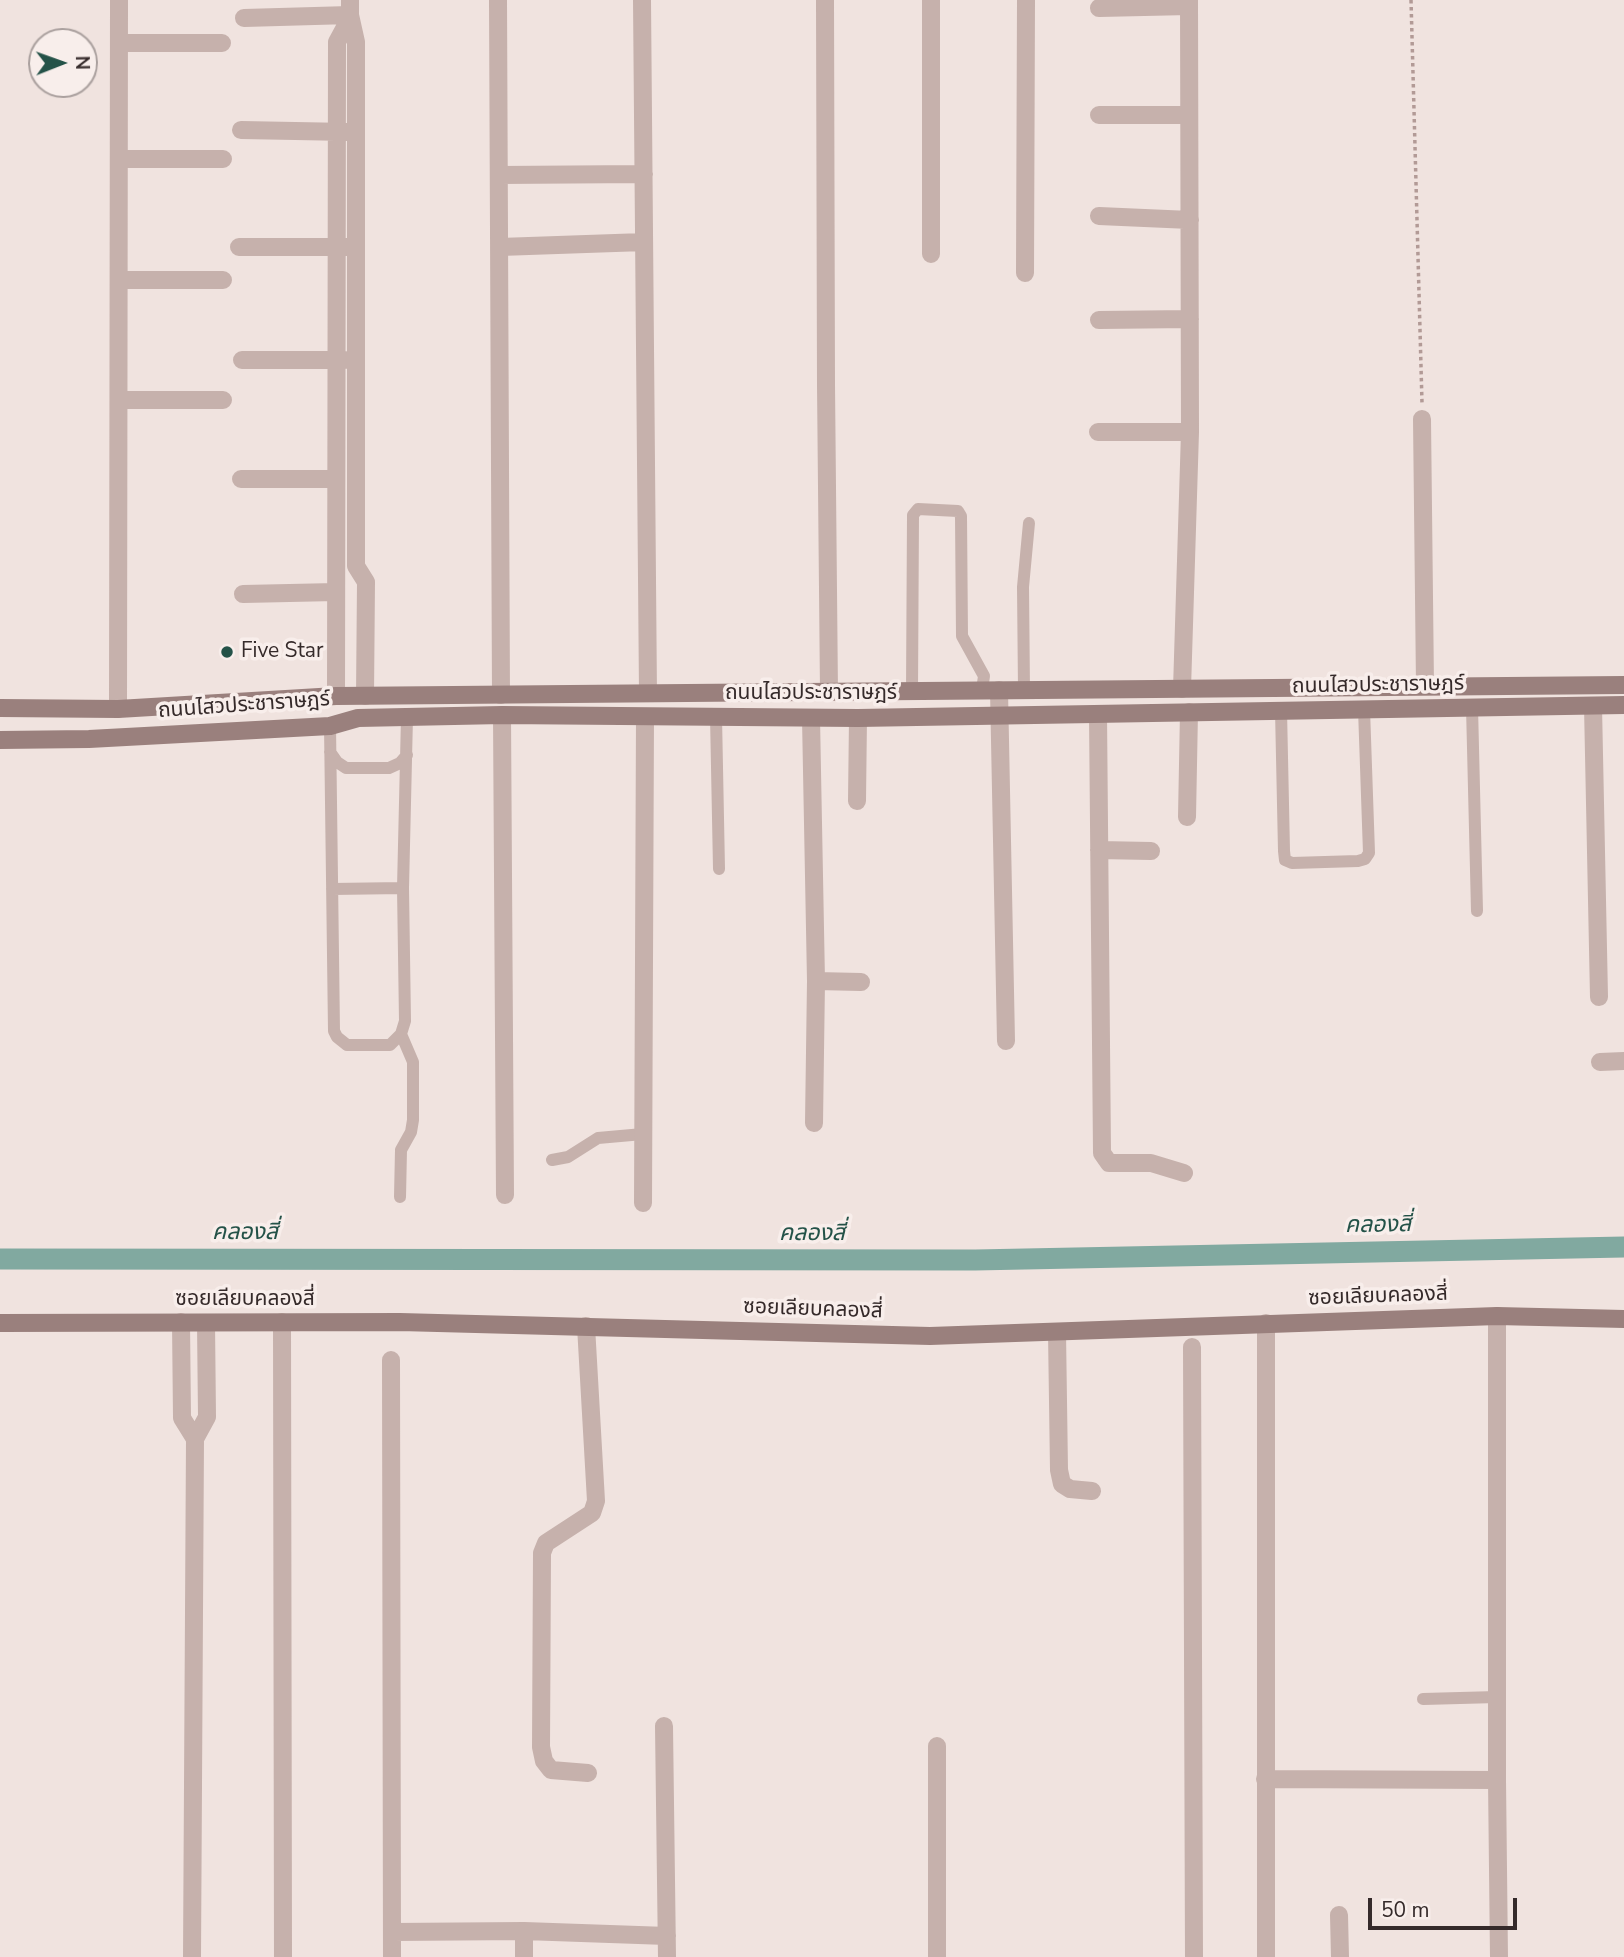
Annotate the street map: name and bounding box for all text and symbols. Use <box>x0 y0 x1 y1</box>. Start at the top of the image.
north arrow <box>28 28 98 98</box>
text: N <box>69 55 95 70</box>
place label: Five Star <box>241 639 323 665</box>
marker: Five Star <box>219 644 235 660</box>
street label: ถนนไสวประชาราษฎร์ <box>1292 672 1464 700</box>
street label: ถนนไสวประชาราษฎร์ <box>725 681 897 707</box>
street label: ถนนไสวประชาราษฎร์ <box>157 687 331 725</box>
water label: คลองสี่ <box>1345 1212 1411 1240</box>
water label: คลองสี่ <box>212 1219 278 1247</box>
water label: คลองสี่ <box>779 1220 845 1248</box>
street label: ซอยเลียบคลองสี่ <box>1308 1282 1448 1312</box>
street label: ซอยเลียบคลองสี่ <box>175 1287 315 1313</box>
street label: ซอยเลียบคลองสี่ <box>743 1295 883 1325</box>
scale bar <box>1372 1884 1521 1928</box>
text: 50 m <box>1381 1896 1430 1924</box>

